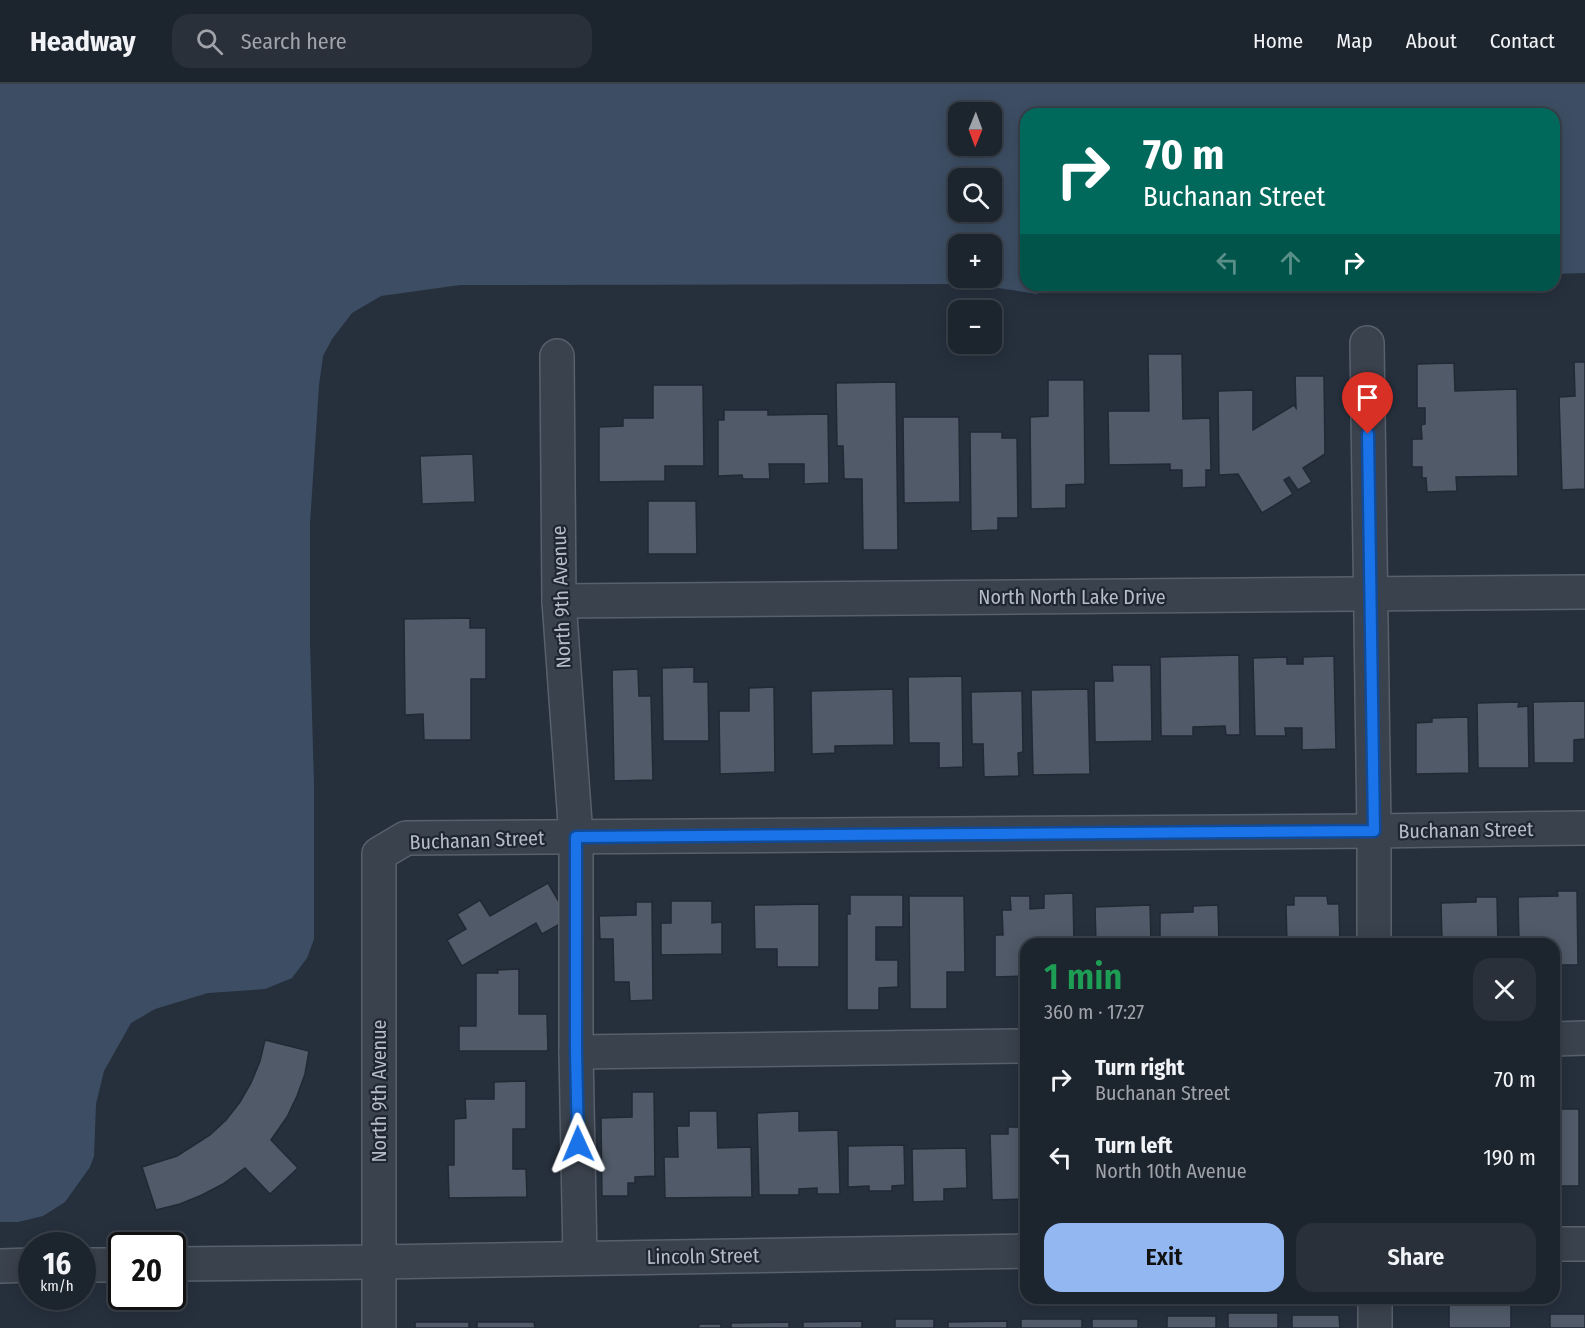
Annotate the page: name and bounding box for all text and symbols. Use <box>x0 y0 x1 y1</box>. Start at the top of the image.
search box <box>172 14 592 68</box>
text: Headway <box>30 25 136 58</box>
icon: search <box>193 25 226 58</box>
text: Search here <box>241 28 347 55</box>
text: Home <box>1253 28 1303 54</box>
text: Map <box>1336 28 1373 54</box>
text: About <box>1406 28 1457 54</box>
text: Contact <box>1490 28 1555 54</box>
north arrow <box>948 102 1002 156</box>
map controls <box>948 102 1002 354</box>
text: 70 m <box>1143 130 1224 180</box>
icon: right <box>1044 132 1122 210</box>
button: search <box>948 168 1002 222</box>
text: Buchanan Street <box>1143 181 1325 213</box>
button: + <box>948 234 1002 288</box>
icon: left <box>1211 246 1244 279</box>
icon: ahead <box>1274 246 1307 279</box>
icon: right <box>1337 246 1370 279</box>
button: − <box>948 300 1002 354</box>
pin <box>1342 372 1393 434</box>
icon: arrive <box>1351 381 1384 414</box>
street label: North 9th Avenue <box>547 525 575 669</box>
street label: North North Lake Drive <box>978 585 1166 609</box>
street label: Buchanan Street <box>1398 817 1534 843</box>
street label: Buchanan Street <box>409 826 545 854</box>
text: 1 min <box>1044 955 1122 999</box>
button: close <box>1473 958 1536 1021</box>
text: 360 m · 17:27 <box>1044 1000 1144 1024</box>
street label: North 9th Avenue <box>367 1019 391 1163</box>
text: Turn right <box>1095 1054 1184 1081</box>
icon: right <box>1044 1063 1077 1096</box>
text: 70 m <box>1494 1066 1536 1093</box>
text: Buchanan Street <box>1095 1081 1230 1105</box>
position arrow <box>546 1112 610 1176</box>
text: Turn left <box>1095 1132 1173 1159</box>
icon: left <box>1044 1141 1077 1174</box>
text: 190 m <box>1483 1144 1536 1171</box>
text: North 10th Avenue <box>1095 1159 1247 1183</box>
button: Exit <box>1044 1223 1284 1292</box>
button: Share <box>1296 1223 1536 1292</box>
speed limit sign: 20 <box>108 1232 186 1310</box>
street label: Lincoln Street <box>646 1243 760 1269</box>
text: 16 <box>43 1246 71 1282</box>
text: km/h <box>40 1277 74 1295</box>

